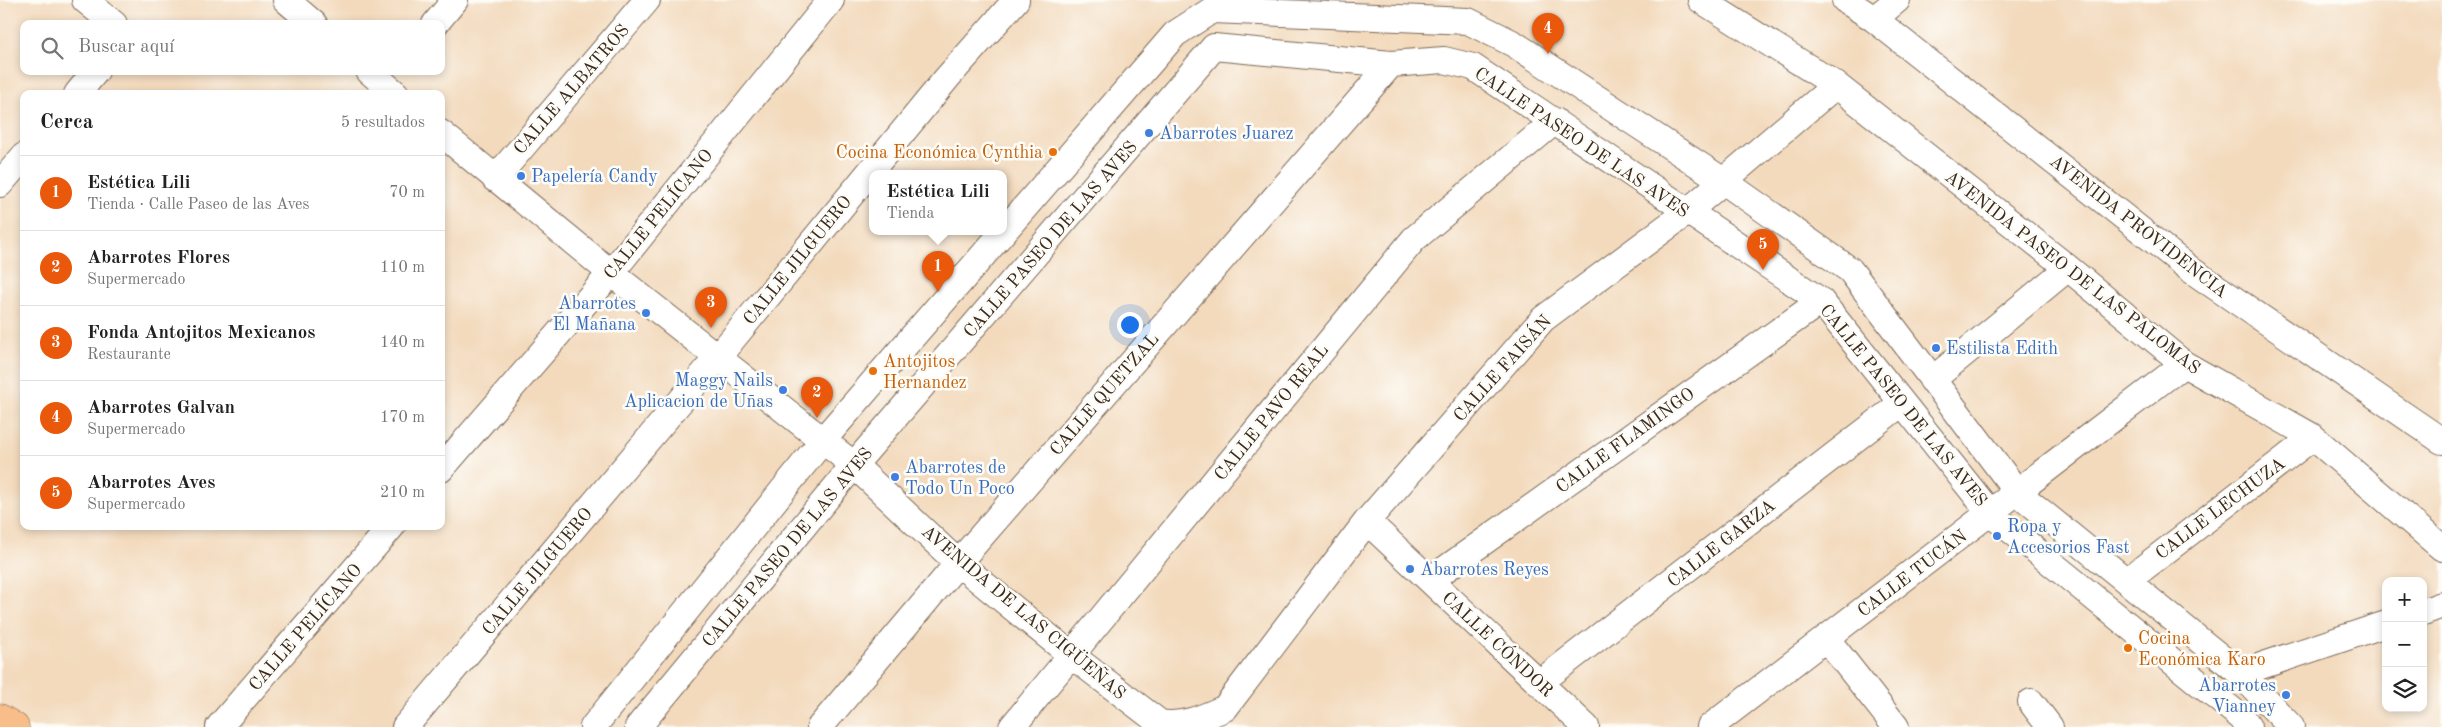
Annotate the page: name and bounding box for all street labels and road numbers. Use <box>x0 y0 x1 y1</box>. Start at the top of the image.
street label: CALLE ALBATROS <box>511 21 633 158</box>
street label: CALLE PASEO DE LAS AVES <box>1471 64 1692 221</box>
street label: CALLE PASEO DE LAS AVES <box>961 138 1141 341</box>
street label: CALLE PELÍCANO <box>598 144 717 283</box>
street label: AVENIDA PROVIDENCIA <box>2046 152 2231 302</box>
street label: AVENIDA PASEO DE LAS PALOMAS <box>1941 168 2203 378</box>
street label: CALLE JILGUERO <box>740 193 855 329</box>
street label: CALLE PASEO DE LAS AVES <box>1816 301 1990 510</box>
street label: CALLE FAISÁN <box>1448 309 1555 425</box>
street label: CALLE QUETZAL <box>1047 330 1163 459</box>
street label: CALLE PAVO REAL <box>1211 341 1332 484</box>
street label: CALLE FLAMINGO <box>1553 385 1698 497</box>
street label: CALLE PASEO DE LAS AVES <box>699 445 876 651</box>
street label: CALLE LECHUZA <box>2153 454 2289 563</box>
street label: CALLE GARZA <box>1664 496 1779 591</box>
street label: CALLE JILGUERO <box>479 504 596 639</box>
street label: AVENIDA DE LAS CIGÜEÑAS <box>918 518 1132 703</box>
street label: CALLE TUCÁN <box>1852 524 1971 621</box>
street label: CALLE PELÍCANO <box>243 558 366 695</box>
street label: CALLE CÓNDOR <box>1438 585 1560 701</box>

